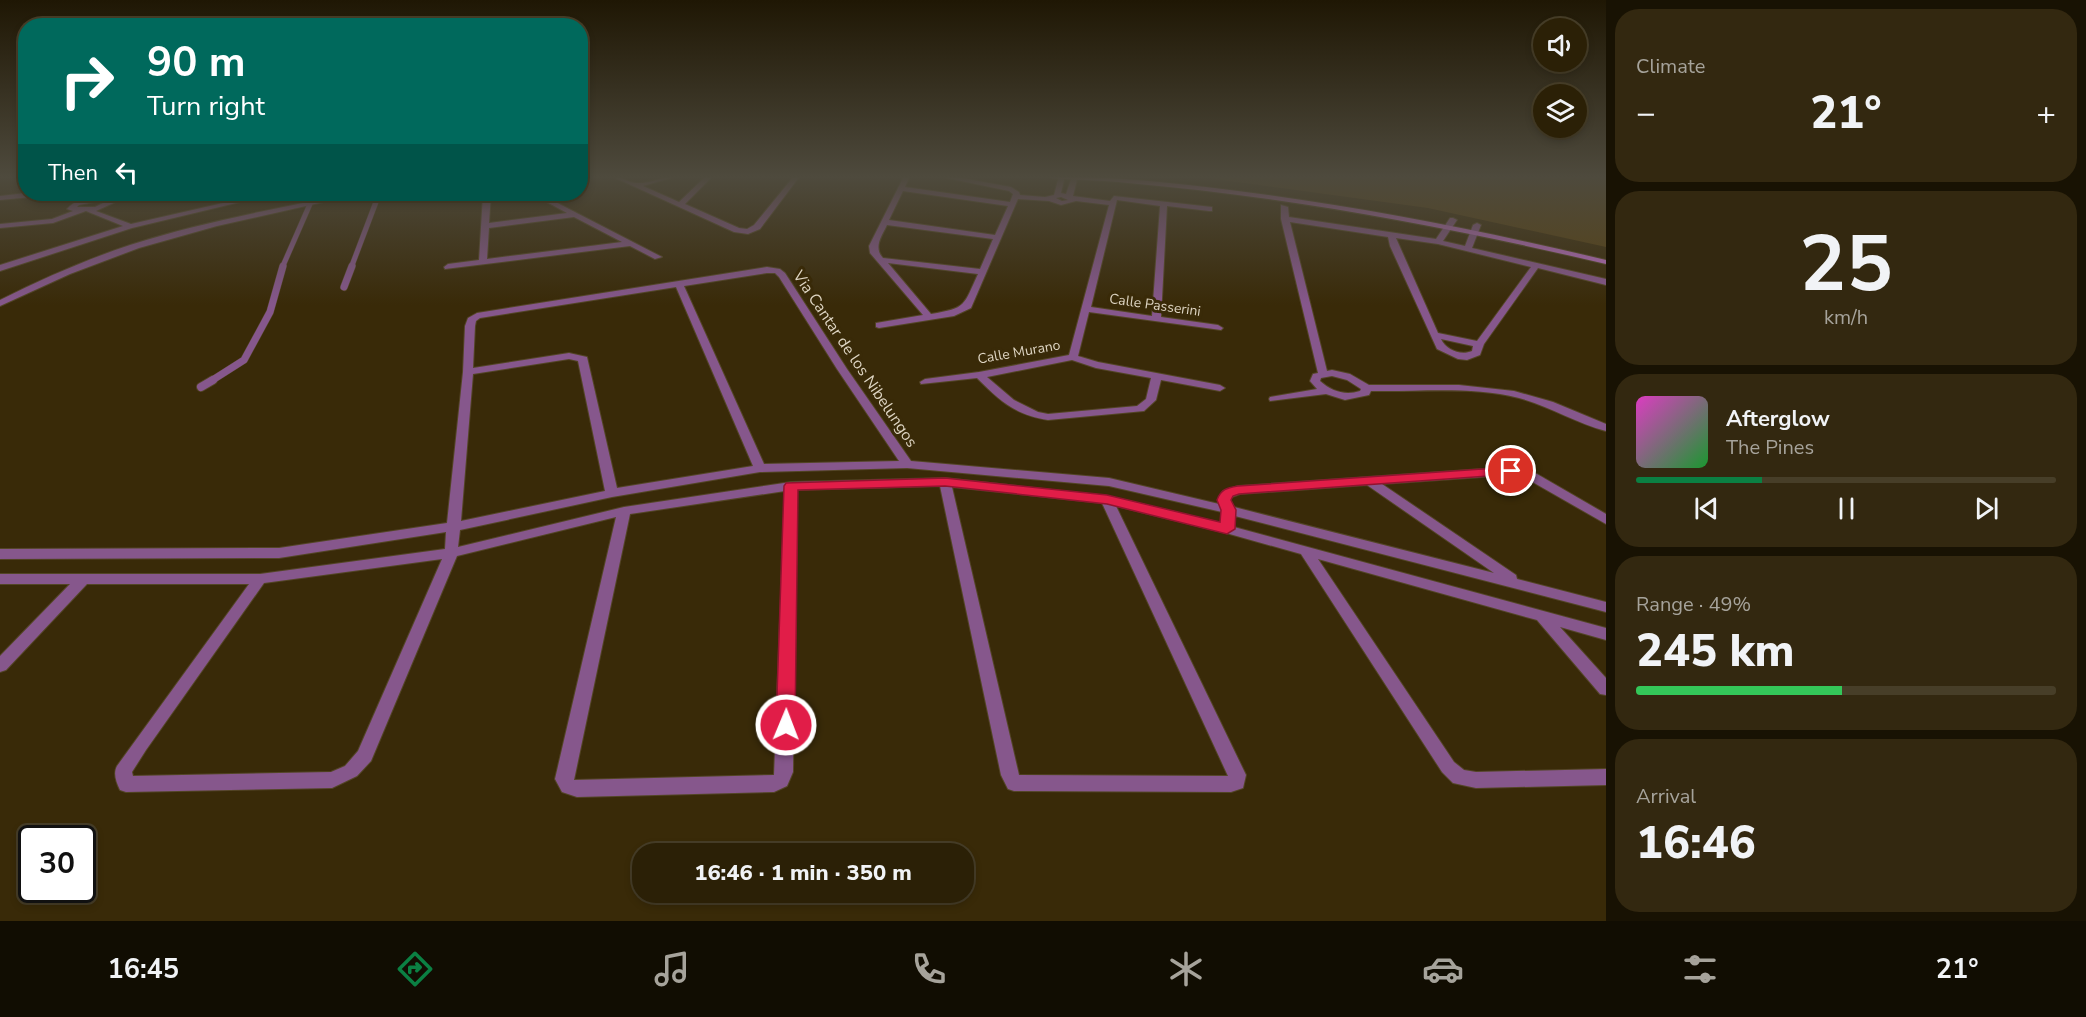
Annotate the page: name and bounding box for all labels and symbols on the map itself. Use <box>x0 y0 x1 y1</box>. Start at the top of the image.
street label: Via Cantar de los Nibelungos <box>787 265 922 452</box>
street label: Calle Passerini <box>1108 289 1202 321</box>
street label: Calle Murano <box>976 335 1062 369</box>
pin <box>1485 445 1536 496</box>
position arrow <box>754 693 818 757</box>
speed limit sign: 30 <box>18 825 96 903</box>

